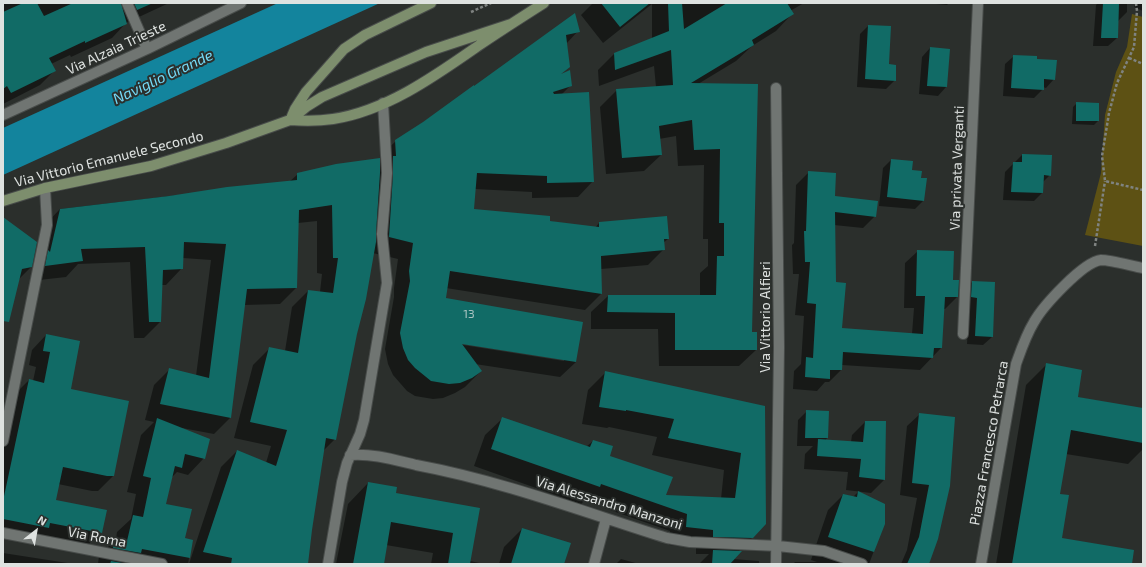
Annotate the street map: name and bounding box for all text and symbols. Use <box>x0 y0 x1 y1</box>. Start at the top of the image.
street label: Via Alzaia Trieste <box>63 18 169 78</box>
water label: Naviglio Grande <box>110 46 216 108</box>
street label: Via privata Verganti <box>946 105 968 231</box>
street label: Via Vittorio Emanuele Secondo <box>13 127 205 191</box>
street label: Via Vittorio Alfieri <box>757 261 773 373</box>
house number: 13 <box>463 307 475 321</box>
street label: Piazza Francesco Petrarca <box>966 359 1012 527</box>
street label: Via Alessandro Manzoni <box>534 473 684 533</box>
north arrow <box>16 511 56 551</box>
text: N <box>36 513 49 528</box>
street label: Via Roma <box>66 523 128 551</box>

